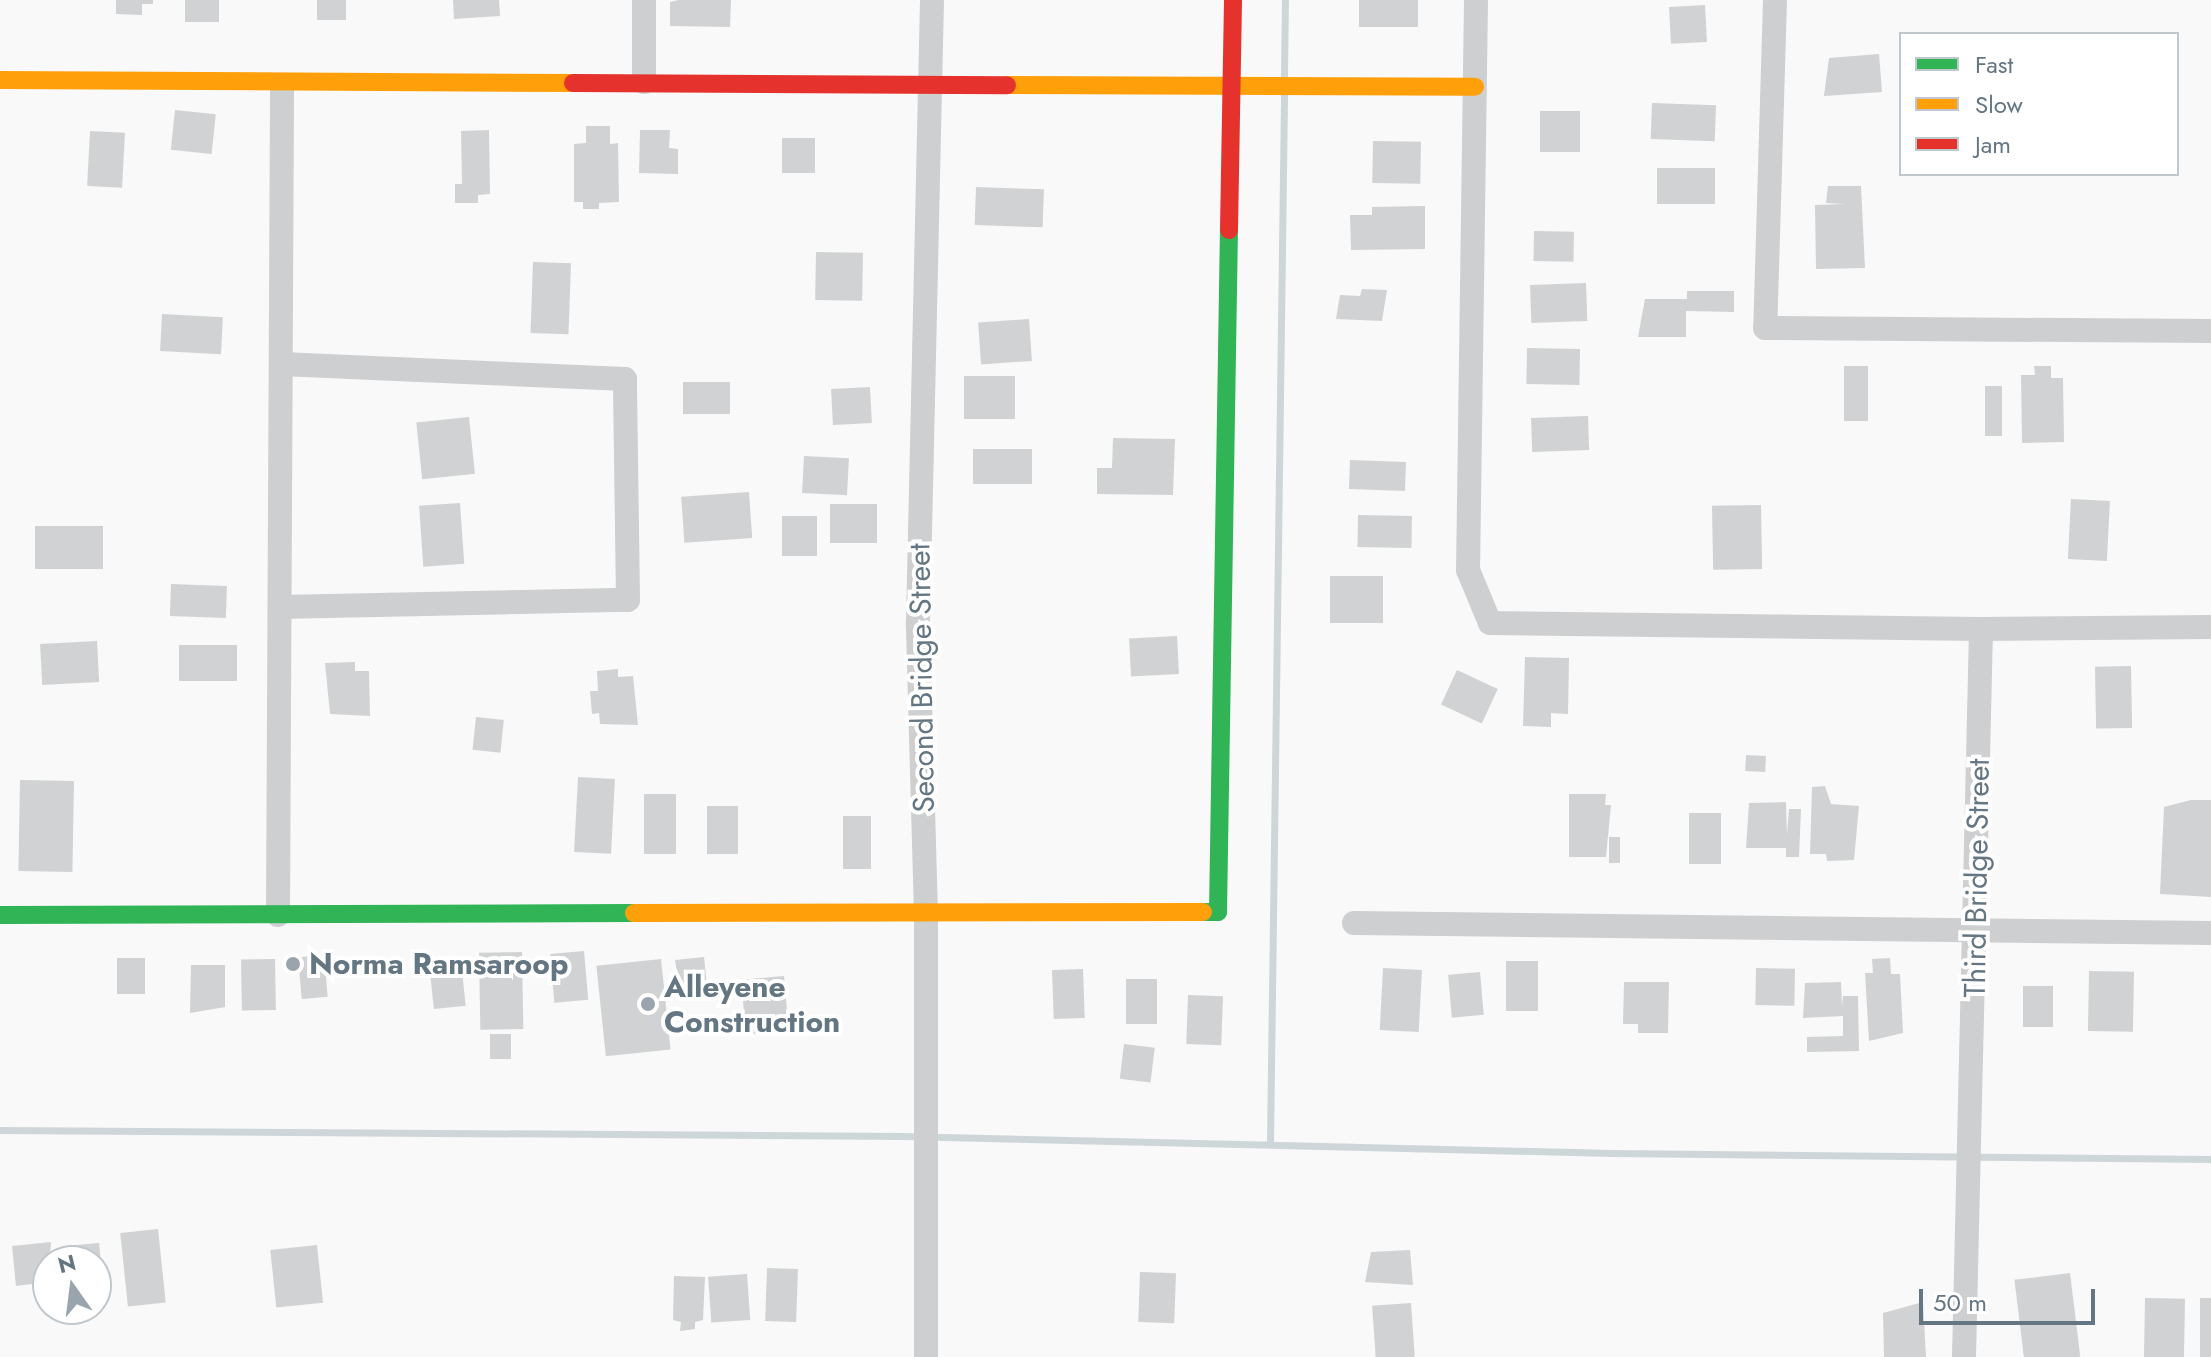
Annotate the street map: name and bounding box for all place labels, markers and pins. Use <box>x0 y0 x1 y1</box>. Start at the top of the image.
place label: Norma Ramsaroop <box>309 946 568 982</box>
marker: Norma Ramsaroop <box>284 955 302 973</box>
place label: Alleyene Construction <box>664 969 840 1040</box>
marker: Alleyene Construction <box>639 995 657 1013</box>

